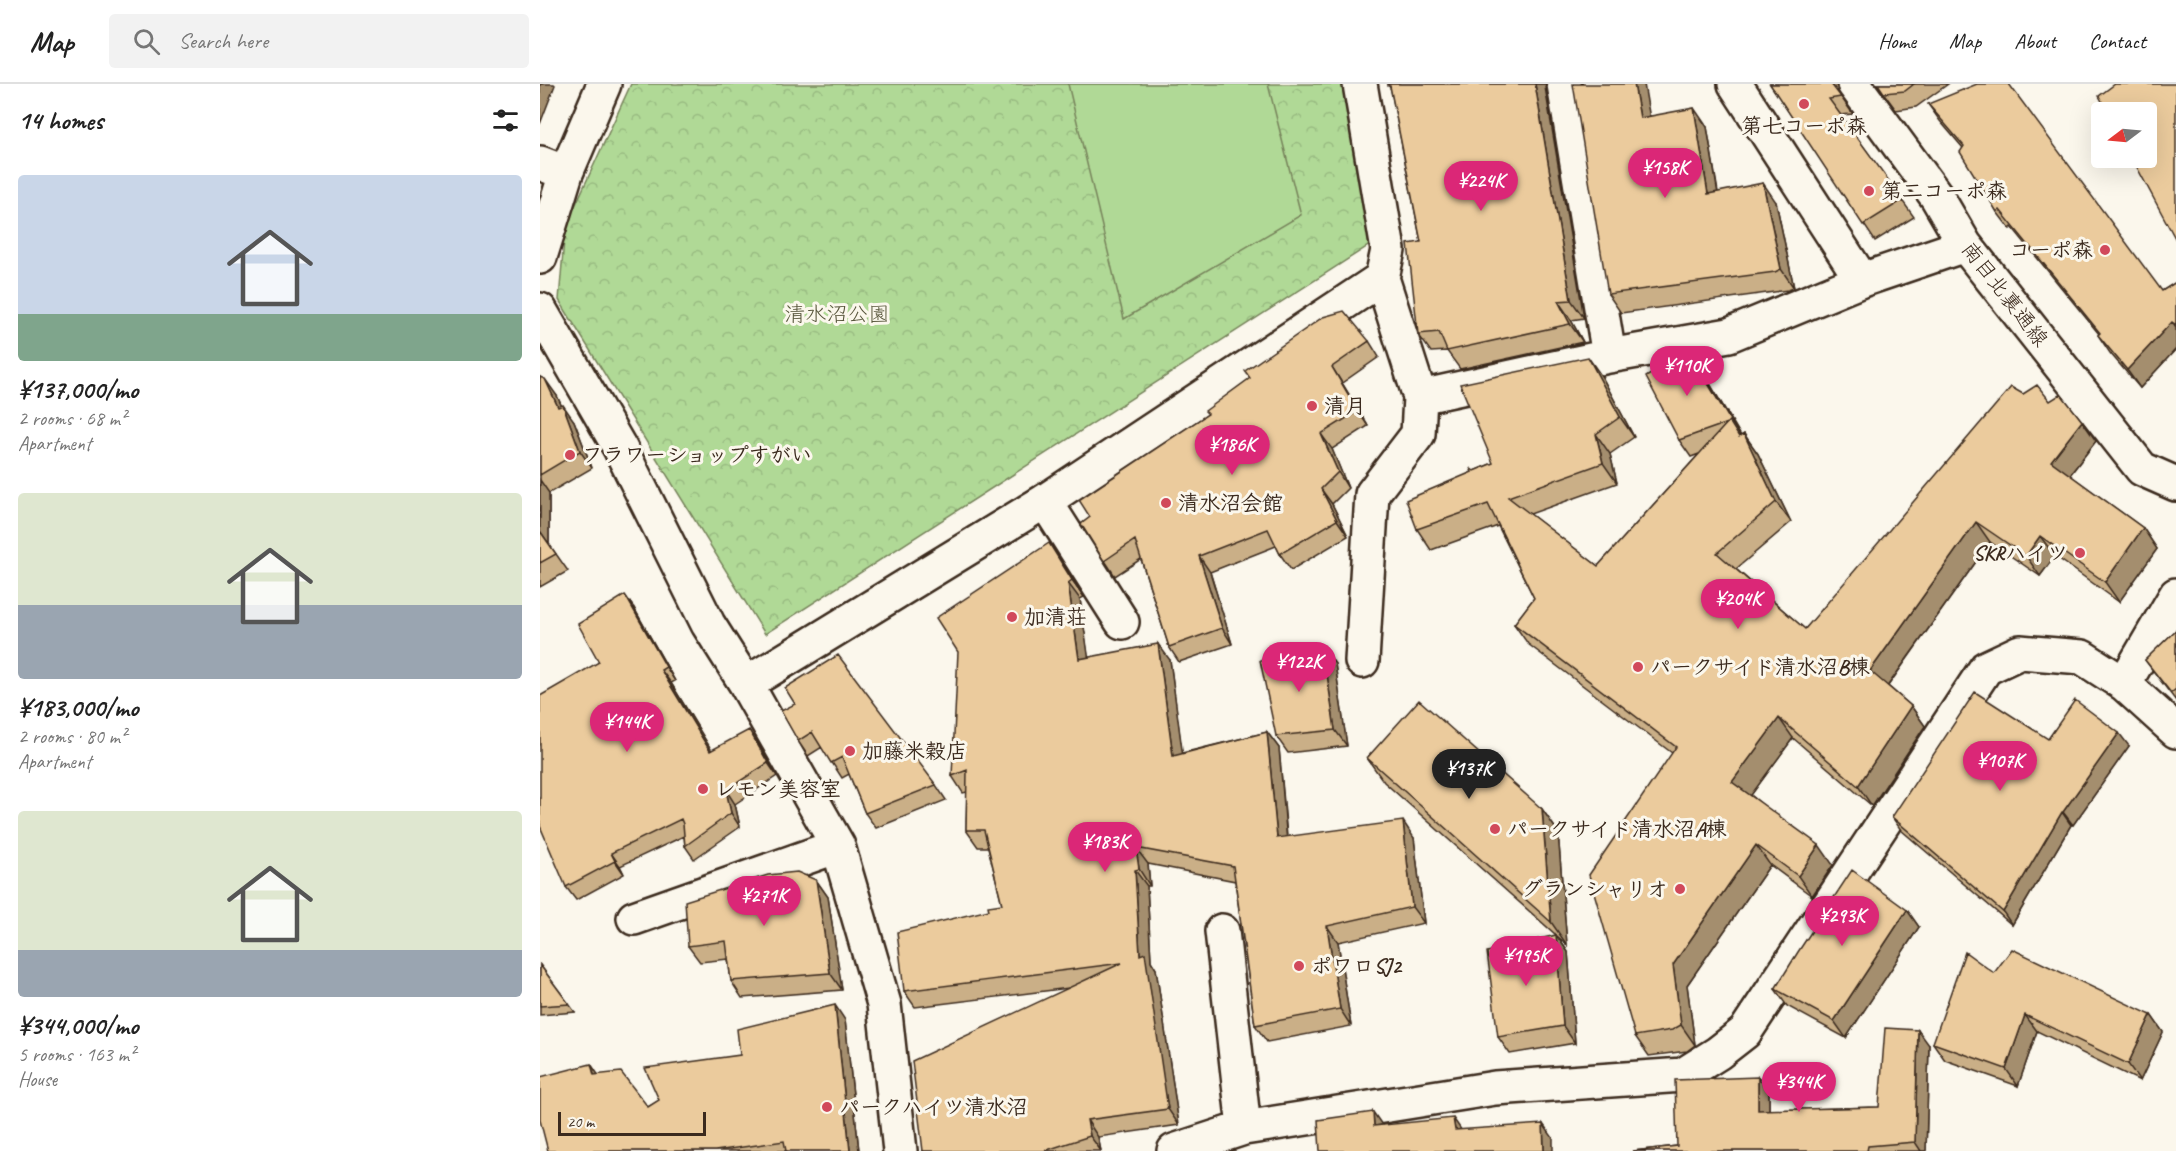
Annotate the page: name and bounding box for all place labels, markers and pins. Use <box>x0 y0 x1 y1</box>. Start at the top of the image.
marker: 第七コーポ森 <box>1797 97 1811 111</box>
place label: 第七コーポ森 <box>1741 113 1867 139</box>
pin: ¥158K <box>1623 148 1707 199</box>
pin: ¥224K <box>1439 161 1523 212</box>
place label: 第二コーポ森 <box>1881 178 2007 204</box>
marker: 第二コーポ森 <box>1862 184 1876 198</box>
place label: コーポ森 <box>2009 237 2093 263</box>
marker: コーポ森 <box>2098 243 2112 257</box>
pin: ¥110K <box>1645 346 1729 397</box>
place label: 清月 <box>1324 393 1366 419</box>
marker: 清月 <box>1305 399 1319 413</box>
pin: ¥186K <box>1190 425 1274 476</box>
place label: フラワーショップすがい <box>582 442 812 468</box>
marker: フラワーショップすがい <box>563 448 577 462</box>
place label: 清水沼会館 <box>1178 490 1283 516</box>
marker: 清水沼会館 <box>1159 496 1173 510</box>
place label: SKRハイツ <box>1973 540 2068 566</box>
marker: SKRハイツ <box>2073 546 2087 560</box>
pin: ¥204K <box>1696 579 1780 630</box>
place label: 加清荘 <box>1024 604 1087 630</box>
marker: 加清荘 <box>1005 610 1019 624</box>
pin: ¥122K <box>1257 642 1341 693</box>
place label: パークサイド清水沼B棟 <box>1650 654 1870 680</box>
marker: パークサイド清水沼B棟 <box>1631 660 1645 674</box>
pin: ¥144K <box>585 702 669 753</box>
place label: 加藤米穀店 <box>862 738 967 764</box>
pin: ¥107K <box>1958 741 2042 792</box>
marker: 加藤米穀店 <box>843 744 857 758</box>
pin: ¥137K <box>1427 749 1511 800</box>
place label: レモン美容室 <box>715 776 841 802</box>
marker: レモン美容室 <box>696 782 710 796</box>
place label: パークサイド清水沼A棟 <box>1507 816 1726 842</box>
pin: ¥183K <box>1063 822 1147 873</box>
marker: パークサイド清水沼A棟 <box>1488 822 1502 836</box>
pin: ¥271K <box>722 876 806 927</box>
place label: グランシャリオ <box>1522 876 1668 902</box>
marker: グランシャリオ <box>1673 882 1687 896</box>
pin: ¥293K <box>1800 896 1884 947</box>
pin: ¥195K <box>1484 936 1568 987</box>
place label: ポワロSJ2 <box>1311 953 1403 979</box>
marker: ポワロSJ2 <box>1292 959 1306 973</box>
pin: ¥344K <box>1757 1062 1841 1113</box>
place label: パークハイツ清水沼 <box>839 1094 1028 1120</box>
marker: パークハイツ清水沼 <box>820 1100 834 1114</box>

